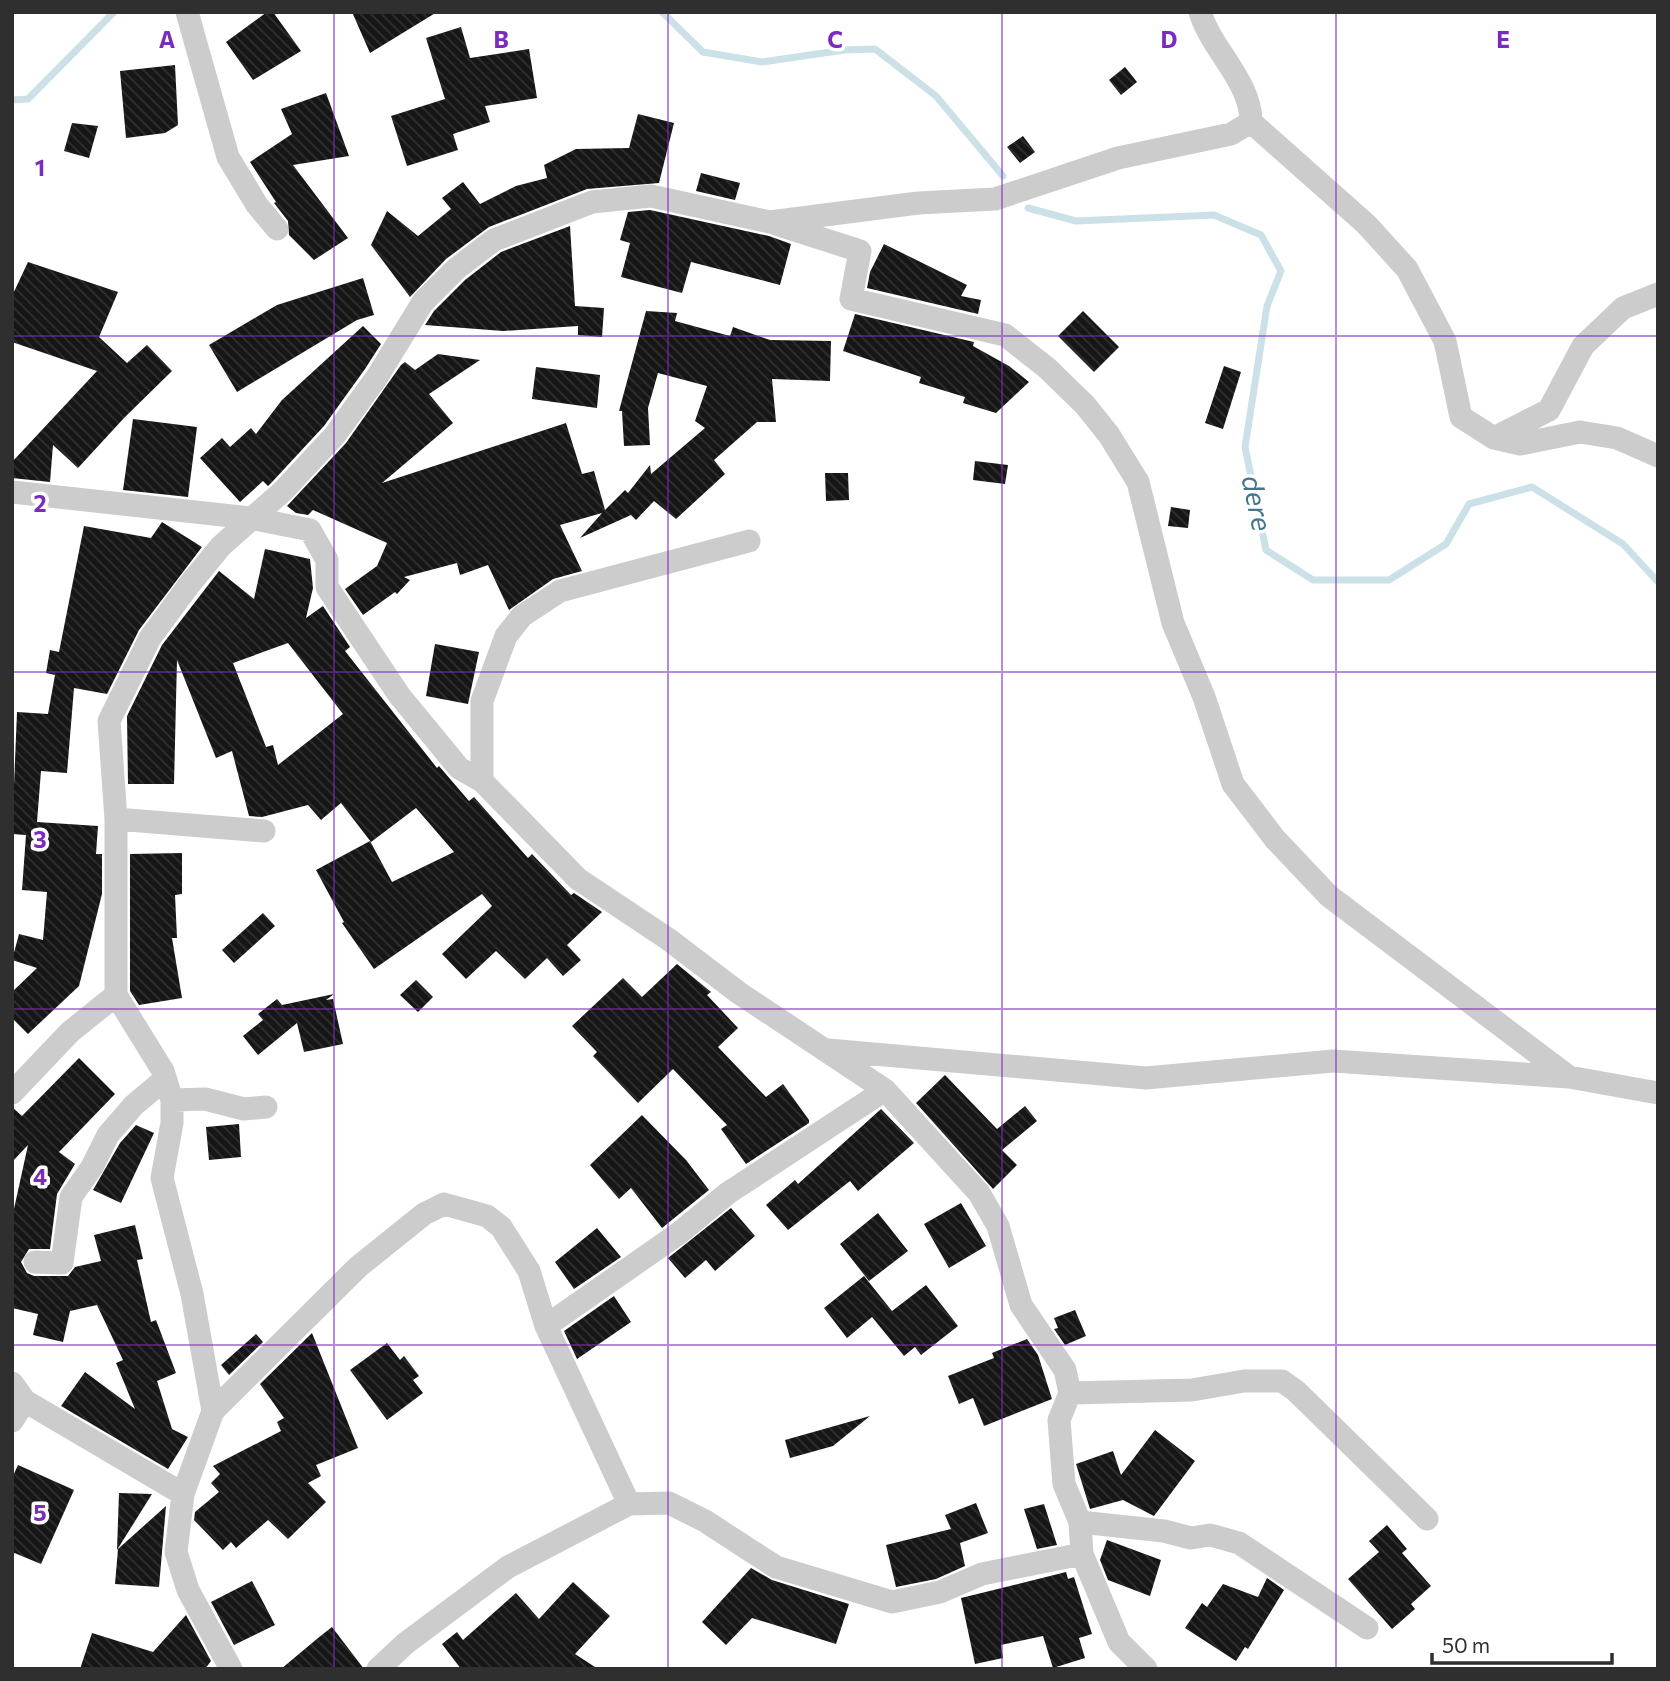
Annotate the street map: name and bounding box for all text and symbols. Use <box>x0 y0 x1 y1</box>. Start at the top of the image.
text: A <box>159 25 176 53</box>
text: B <box>493 25 509 53</box>
text: C <box>827 25 843 53</box>
text: D <box>1161 25 1178 53</box>
text: E <box>1496 25 1510 53</box>
text: 1 <box>35 153 45 181</box>
water label: dere <box>1235 472 1281 534</box>
text: 2 <box>33 489 47 517</box>
text: 3 <box>33 825 47 853</box>
text: 4 <box>33 1162 47 1190</box>
text: 5 <box>33 1498 47 1526</box>
scale bar <box>1432 1622 1612 1666</box>
text: 50 m <box>1442 1632 1490 1657</box>

